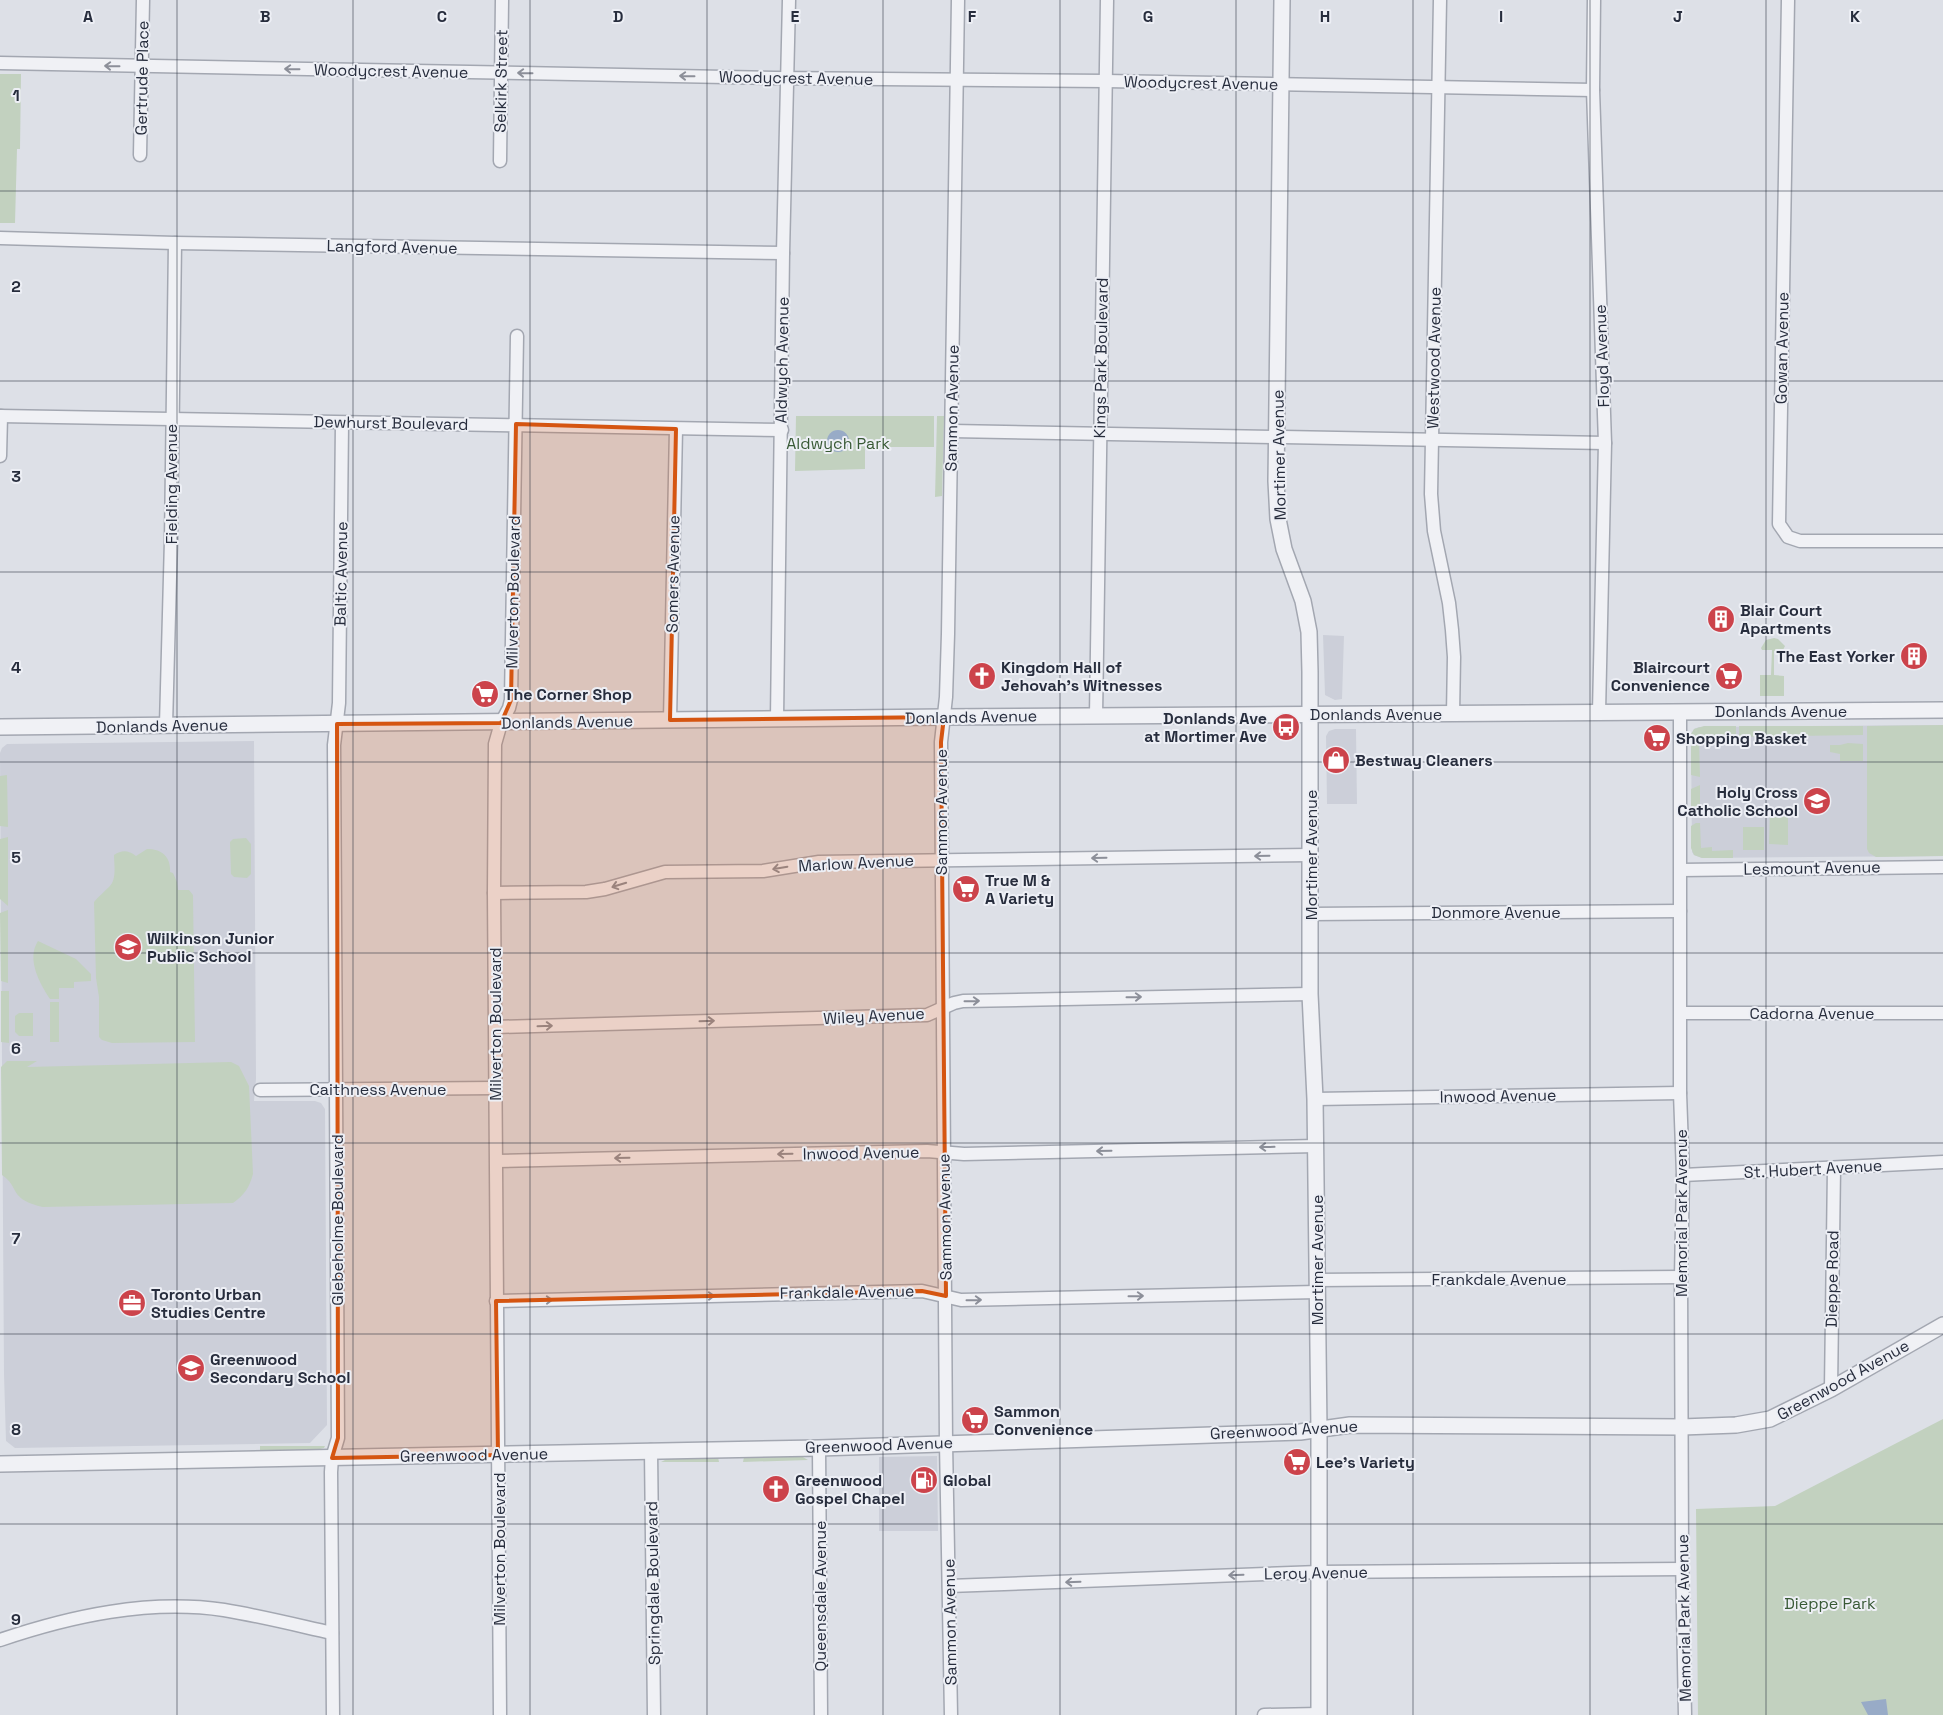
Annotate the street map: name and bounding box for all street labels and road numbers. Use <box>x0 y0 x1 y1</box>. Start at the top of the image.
street label: Gertrude Place <box>131 20 153 136</box>
street label: Selkirk Street <box>490 29 512 133</box>
street label: Woodycrest Avenue <box>314 59 468 83</box>
street label: Woodycrest Avenue <box>719 66 873 90</box>
street label: Woodycrest Avenue <box>1124 71 1278 95</box>
street label: Langford Avenue <box>326 235 458 259</box>
street label: Kings Park Boulevard <box>1089 278 1113 438</box>
street label: Westwood Avenue <box>1422 287 1446 429</box>
street label: Gowan Avenue <box>1771 292 1793 404</box>
street label: Aldwych Avenue <box>770 296 794 424</box>
street label: Floyd Avenue <box>1590 304 1614 408</box>
street label: Sammon Avenue <box>940 345 964 471</box>
street label: Mortimer Avenue <box>1267 389 1291 521</box>
street label: Dewhurst Boulevard <box>313 411 469 435</box>
street label: Fielding Avenue <box>161 424 182 544</box>
street label: Milverton Boulevard <box>501 515 525 669</box>
street label: Somers Avenue <box>661 515 685 633</box>
street label: Baltic Avenue <box>330 521 352 627</box>
street label: Donlands Avenue <box>1715 701 1847 722</box>
street label: Donlands Avenue <box>1310 704 1442 725</box>
street label: Donlands Avenue <box>905 705 1037 729</box>
street label: Donlands Avenue <box>501 710 633 734</box>
street label: Donlands Avenue <box>96 714 228 738</box>
street label: Sammon Avenue <box>931 749 952 875</box>
street label: Mortimer Avenue <box>1301 790 1322 920</box>
street label: Marlow Avenue <box>798 849 914 877</box>
street label: Lesmount Avenue <box>1743 856 1881 880</box>
street label: Donmore Avenue <box>1431 902 1561 923</box>
street label: Milverton Boulevard <box>485 947 506 1101</box>
street label: Wiley Avenue <box>823 1003 925 1029</box>
street label: Cadorna Avenue <box>1750 1003 1874 1024</box>
street label: Caithness Avenue <box>309 1079 447 1100</box>
street label: Inwood Avenue <box>1439 1084 1557 1108</box>
street label: Memorial Park Avenue <box>1671 1129 1692 1297</box>
street label: Glebeholme Boulevard <box>327 1134 348 1306</box>
street label: Inwood Avenue <box>802 1141 920 1165</box>
street label: Sammon Avenue <box>933 1154 957 1280</box>
street label: St. Hubert Avenue <box>1743 1155 1883 1183</box>
street label: Mortimer Avenue <box>1307 1195 1328 1325</box>
street label: Dieppe Road <box>1821 1230 1843 1328</box>
street label: Frankdale Avenue <box>1432 1269 1566 1290</box>
street label: Frankdale Avenue <box>779 1280 915 1304</box>
street label: Greenwood Avenue <box>1773 1335 1913 1425</box>
street label: Greenwood Avenue <box>1209 1416 1359 1444</box>
street label: Greenwood Avenue <box>805 1432 953 1458</box>
street label: Greenwood Avenue <box>400 1443 548 1467</box>
street label: Milverton Boulevard <box>489 1472 510 1626</box>
street label: Springdale Boulevard <box>641 1501 665 1665</box>
street label: Queensdale Avenue <box>810 1521 831 1671</box>
street label: Memorial Park Avenue <box>1672 1534 1696 1702</box>
street label: Sammon Avenue <box>938 1559 962 1685</box>
street label: Leroy Avenue <box>1264 1562 1368 1584</box>

